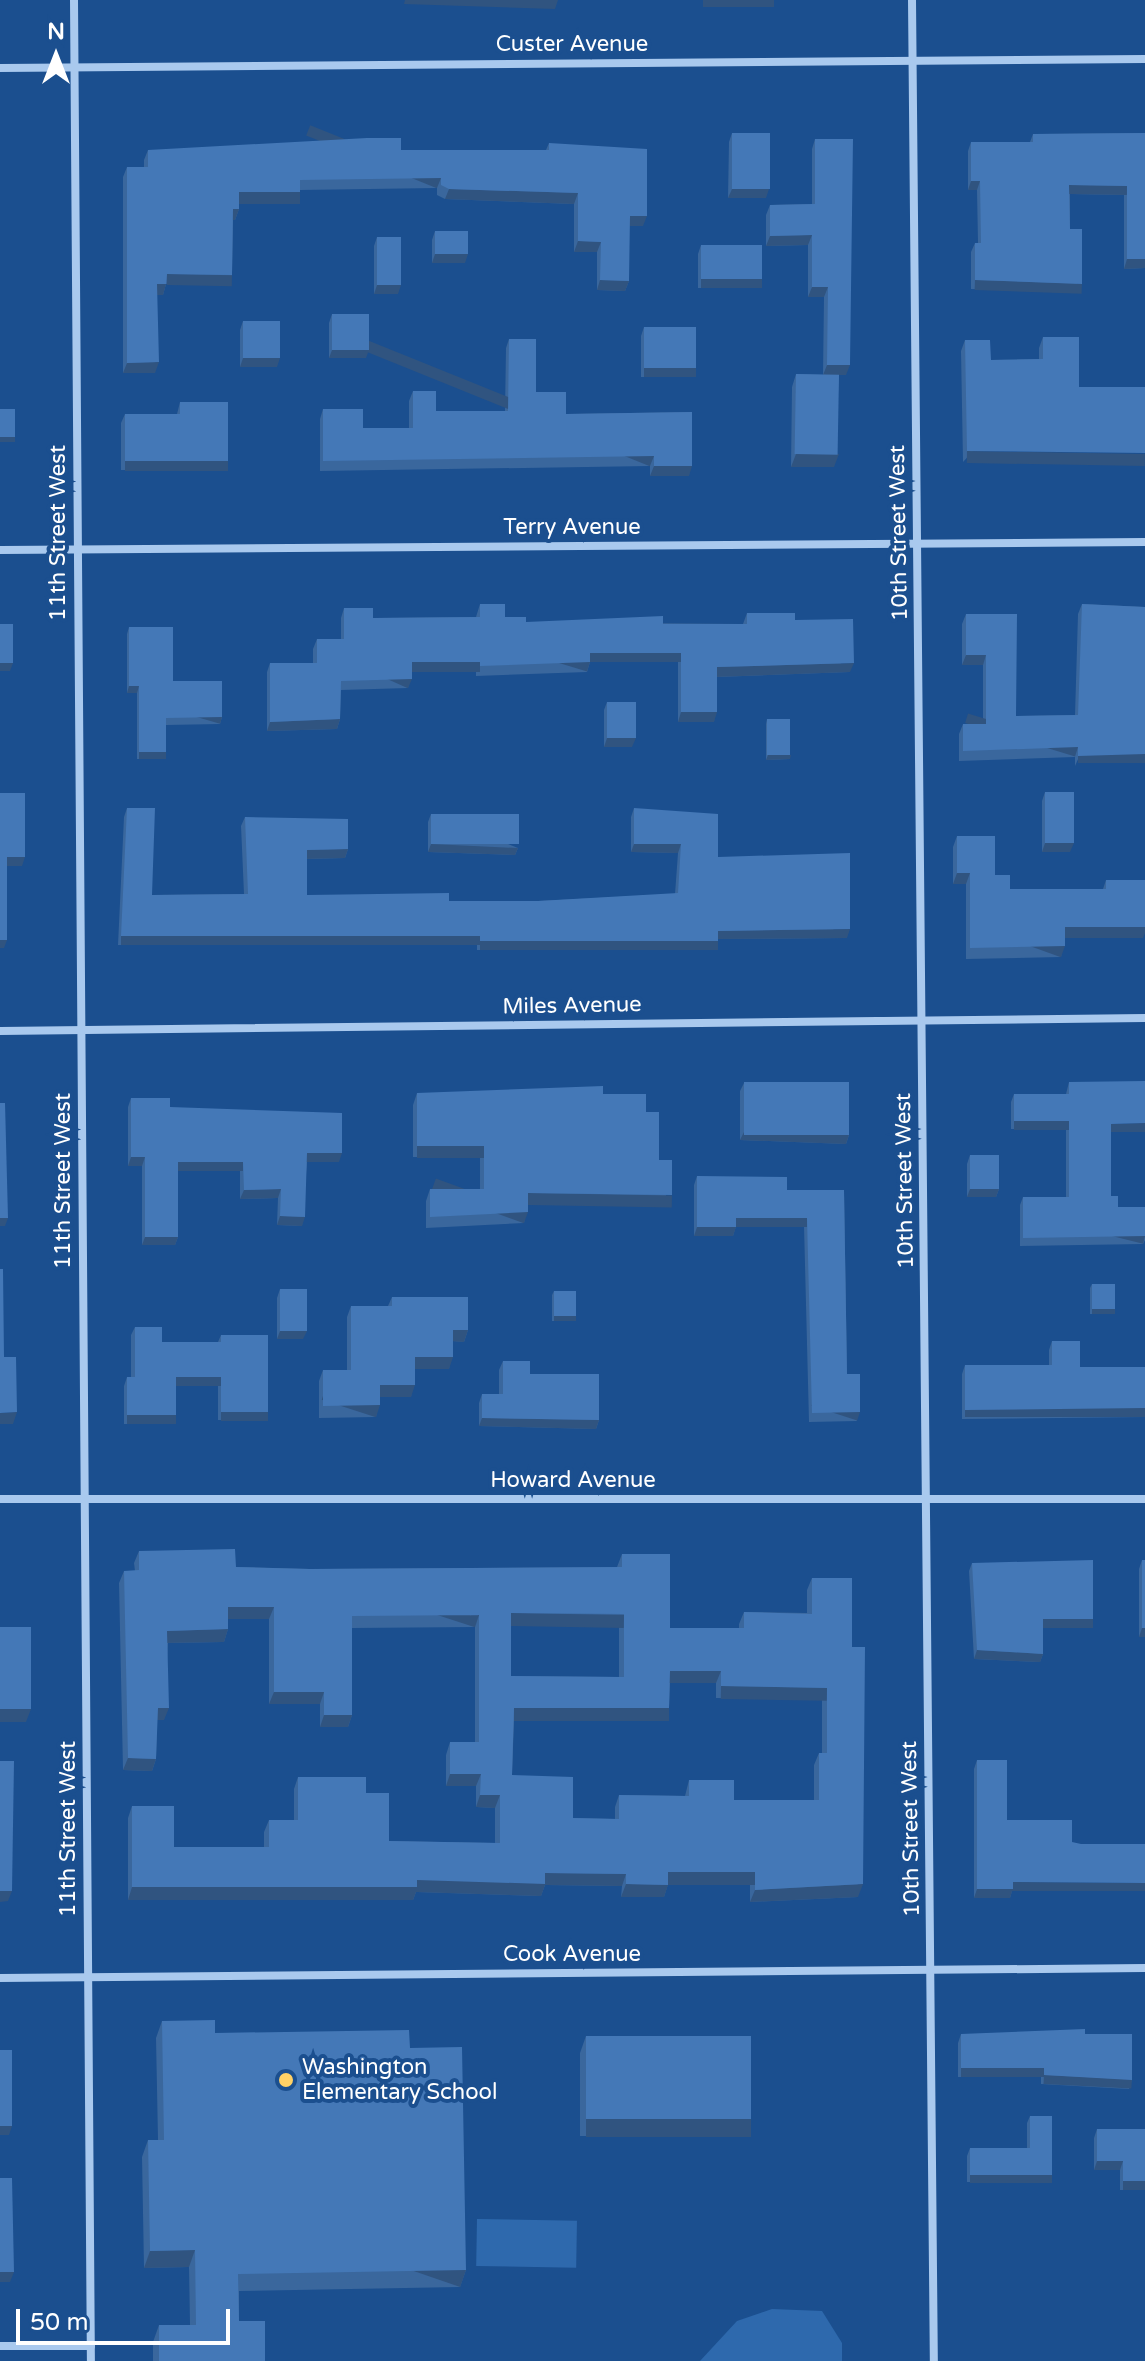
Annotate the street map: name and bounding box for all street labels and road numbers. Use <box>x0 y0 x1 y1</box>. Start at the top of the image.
street label: Custer Avenue <box>496 32 648 58</box>
street label: 11th Street West <box>46 445 72 621</box>
street label: 10th Street West <box>884 445 914 621</box>
street label: Terry Avenue <box>503 515 641 541</box>
street label: Miles Avenue <box>502 992 642 1020</box>
street label: 11th Street West <box>51 1093 77 1269</box>
street label: 10th Street West <box>890 1093 920 1269</box>
street label: Howard Avenue <box>490 1468 656 1494</box>
street label: 11th Street West <box>56 1741 82 1917</box>
street label: 10th Street West <box>896 1741 926 1917</box>
street label: Cook Avenue <box>503 1942 641 1968</box>

